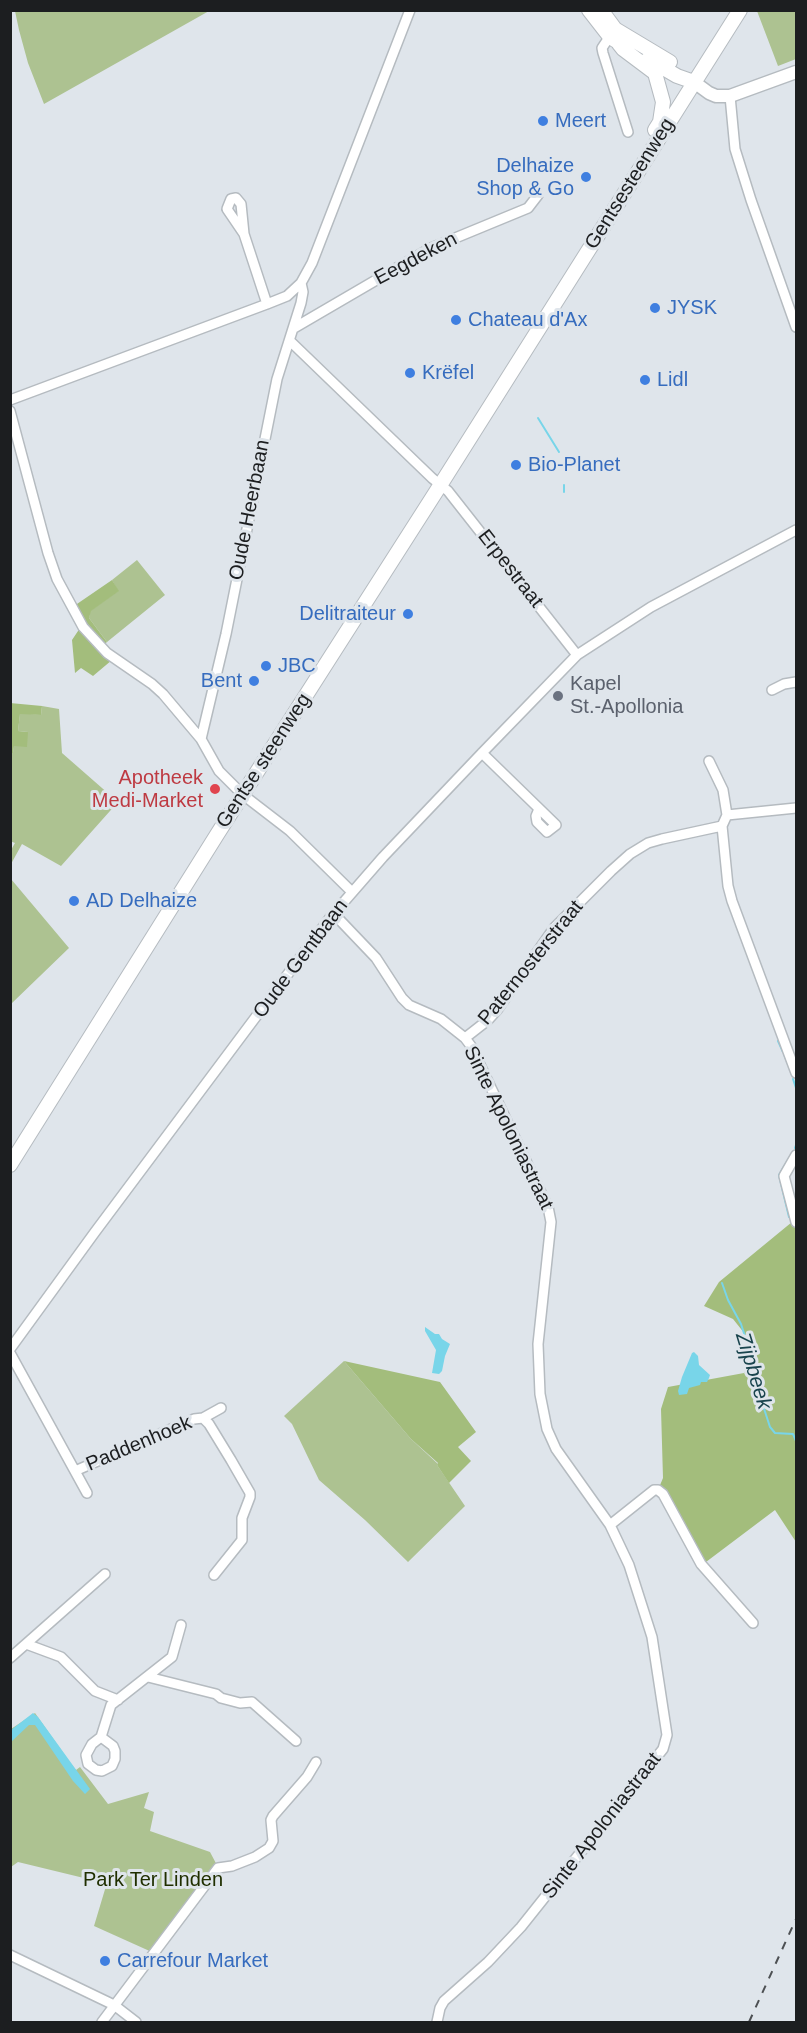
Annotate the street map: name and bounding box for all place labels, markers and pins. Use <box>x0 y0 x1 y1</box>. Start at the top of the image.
place label: Meert <box>555 109 606 133</box>
marker: Meert <box>536 114 550 128</box>
place label: Delhaize Shop & Go <box>476 154 574 201</box>
marker: Delhaize Shop & Go <box>579 170 593 184</box>
place label: JYSK <box>667 296 717 320</box>
marker: JYSK <box>648 301 662 315</box>
place label: Chateau d'Ax <box>468 308 587 332</box>
marker: Chateau d'Ax <box>449 313 463 327</box>
place label: Krëfel <box>422 361 474 385</box>
marker: Krëfel <box>403 366 417 380</box>
place label: Lidl <box>657 368 688 392</box>
marker: Lidl <box>638 373 652 387</box>
place label: Bio-Planet <box>528 453 620 477</box>
marker: Bio-Planet <box>509 458 523 472</box>
place label: Delitraiteur <box>299 602 396 626</box>
marker: Delitraiteur <box>401 607 415 621</box>
place label: JBC <box>278 654 316 678</box>
marker: JBC <box>259 659 273 673</box>
place label: Bent <box>201 669 242 693</box>
place label: Kapel St.-Apollonia <box>570 672 683 719</box>
marker: Bent <box>247 674 261 688</box>
marker: Kapel St.-Apollonia <box>551 689 565 703</box>
place label: Apotheek Medi-Market <box>92 766 203 813</box>
marker: Apotheek Medi-Market <box>208 782 222 796</box>
place label: AD Delhaize <box>86 889 197 913</box>
marker: AD Delhaize <box>67 894 81 908</box>
place label: Carrefour Market <box>117 1949 268 1973</box>
marker: Carrefour Market <box>98 1954 112 1968</box>

